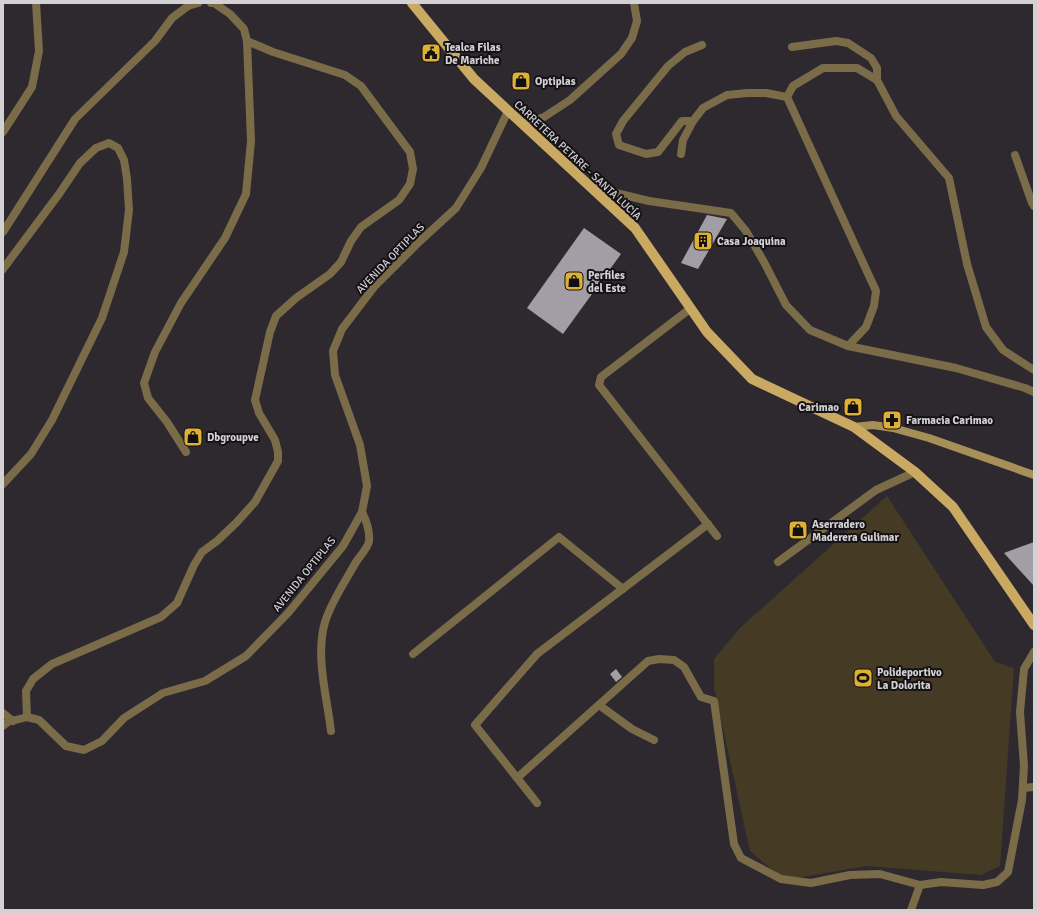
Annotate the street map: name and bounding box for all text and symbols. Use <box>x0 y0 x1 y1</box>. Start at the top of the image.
place label: Tealca Filas De Mariche <box>445 41 501 67</box>
public building icon: Tealca Filas De Mariche <box>420 42 442 64</box>
shop icon: Optiplas <box>510 70 532 92</box>
place label: Optiplas <box>535 75 576 88</box>
street label: CARRETERA PETARE - SANTA LUCÍA <box>511 97 645 223</box>
street label: AVENIDA OPTIPLAS <box>354 221 427 296</box>
building icon: Casa Joaquina <box>692 230 714 252</box>
place label: Casa Joaquina <box>717 235 786 248</box>
place label: Perfiles del Este <box>588 269 626 295</box>
shop icon: Perfiles del Este <box>563 270 585 292</box>
shop icon: Carimao <box>842 396 864 418</box>
place label: Carimao <box>799 401 839 414</box>
pharmacy icon: Farmacia Carimao <box>881 409 903 431</box>
place label: Farmacia Carimao <box>906 414 993 427</box>
shop icon: Dbgroupve <box>182 426 204 448</box>
place label: Dbgroupve <box>207 431 259 444</box>
place label: Aserradero Maderera Gulimar <box>812 518 900 544</box>
shop icon: Aserradero Maderera Gulimar <box>787 519 809 541</box>
street label: AVENIDA OPTIPLAS <box>270 534 339 614</box>
place label: Polideportivo La Dolorita <box>877 666 942 692</box>
sports icon: Polideportivo La Dolorita <box>852 667 874 689</box>

